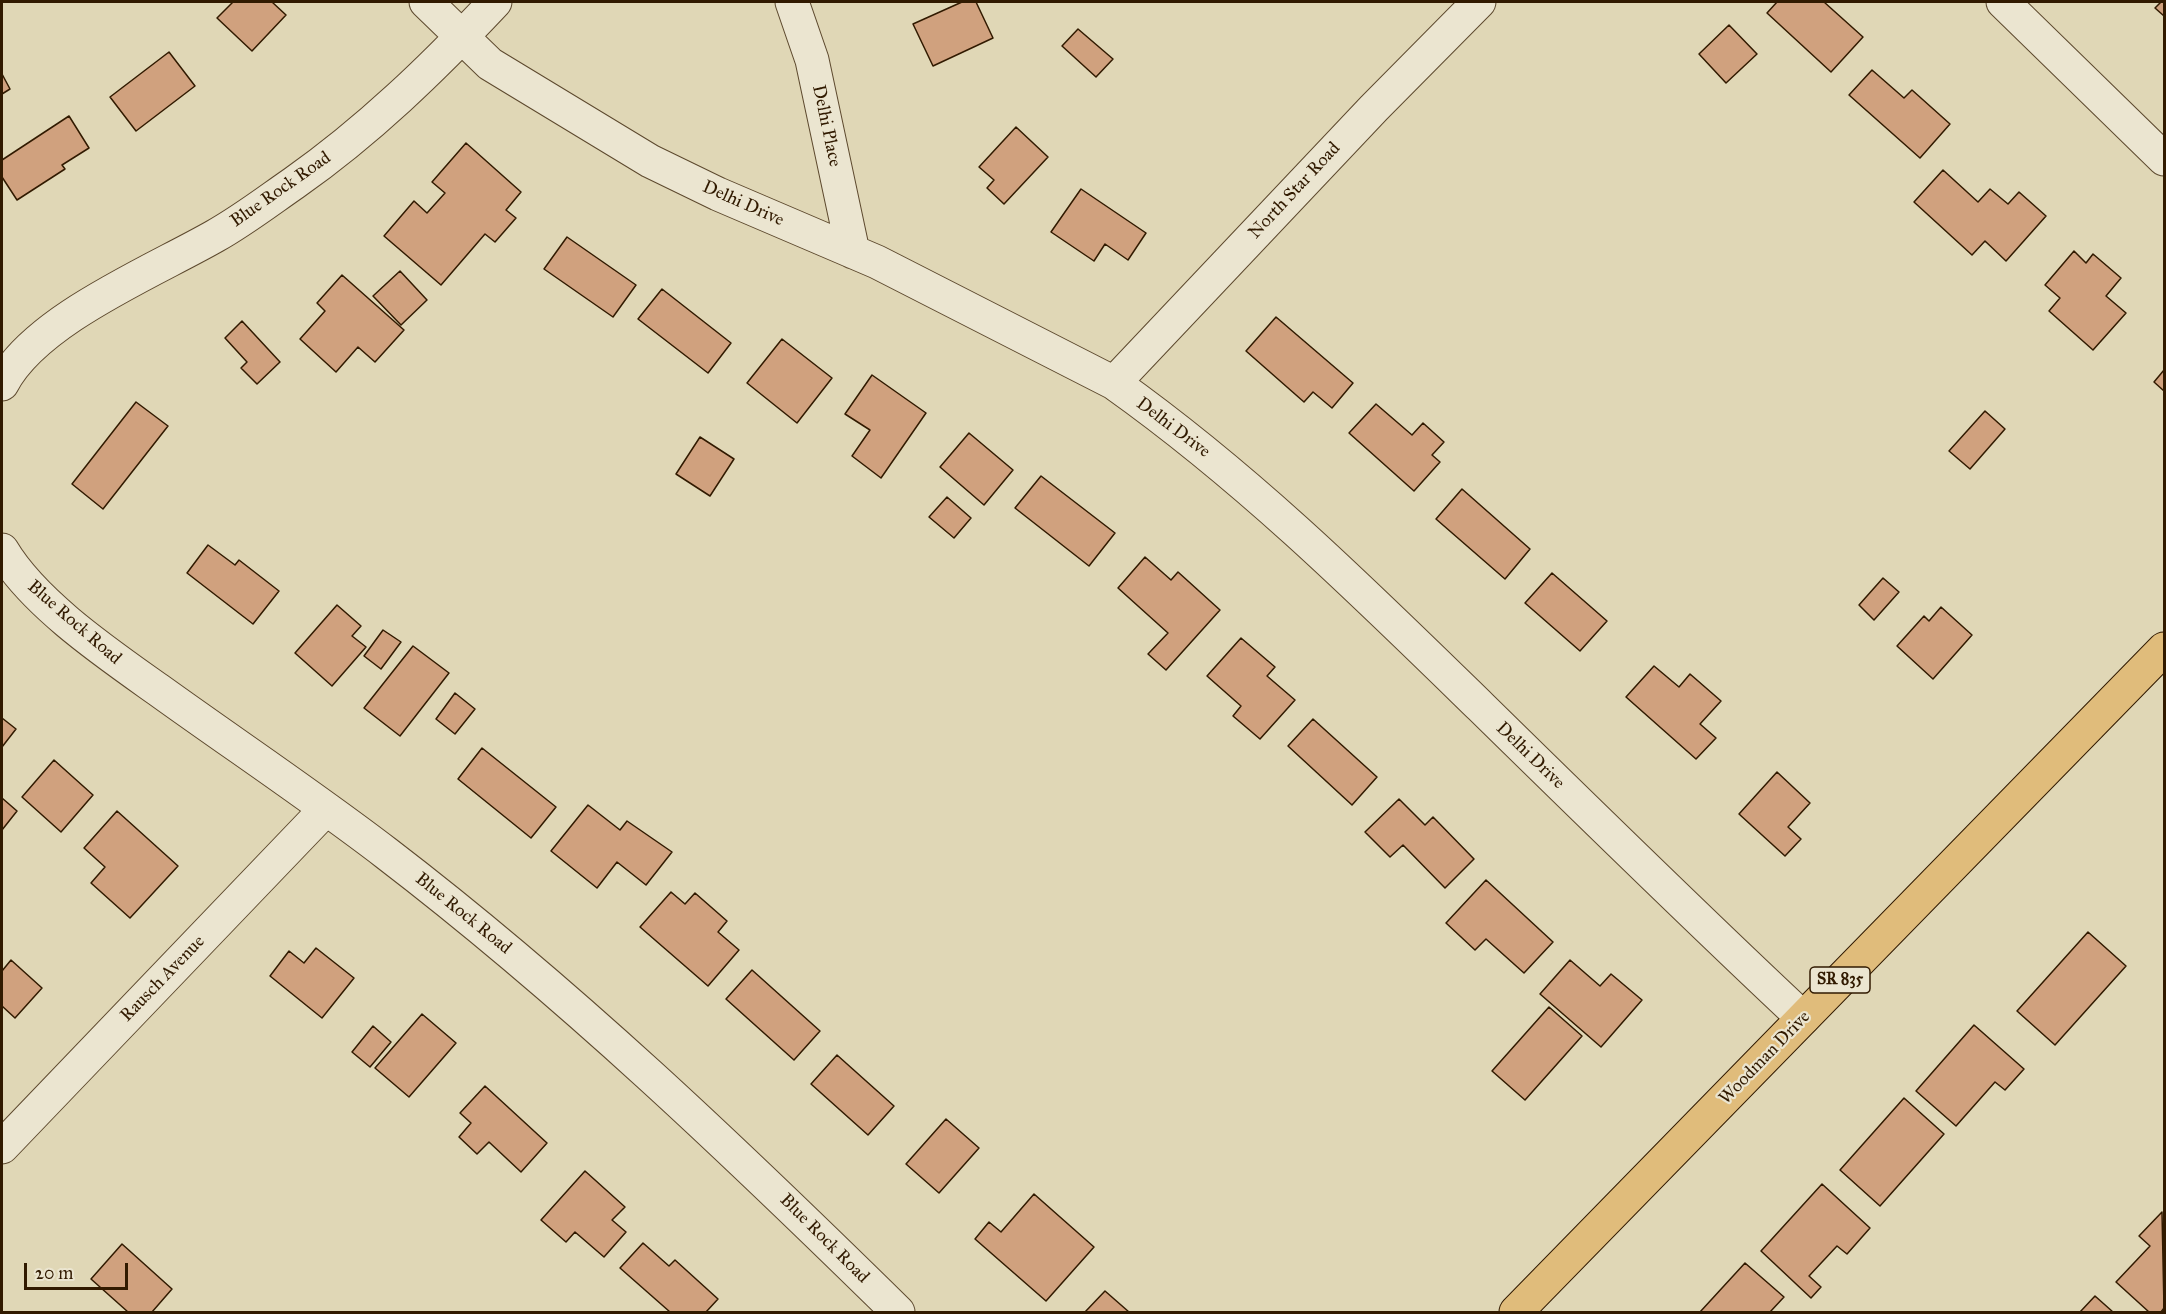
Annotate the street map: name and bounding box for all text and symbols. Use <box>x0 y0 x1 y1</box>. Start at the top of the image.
street label: Delhi Place <box>807 83 845 169</box>
street label: North Star Road <box>1245 138 1345 244</box>
street label: Blue Rock Road <box>227 147 335 233</box>
street label: Delhi Drive <box>699 176 787 232</box>
street label: Delhi Drive <box>1132 393 1214 463</box>
street label: Blue Rock Road <box>23 576 125 670</box>
street label: Delhi Drive <box>1491 718 1569 794</box>
street label: Blue Rock Road <box>411 869 515 959</box>
street label: Rausch Avenue <box>116 931 210 1027</box>
road number: SR 835 <box>1810 967 1870 993</box>
street label: Woodman Drive <box>1715 1007 1815 1109</box>
street label: Blue Rock Road <box>775 1190 873 1288</box>
scale bar <box>27 1251 130 1289</box>
text: 20 m <box>35 1262 73 1284</box>

